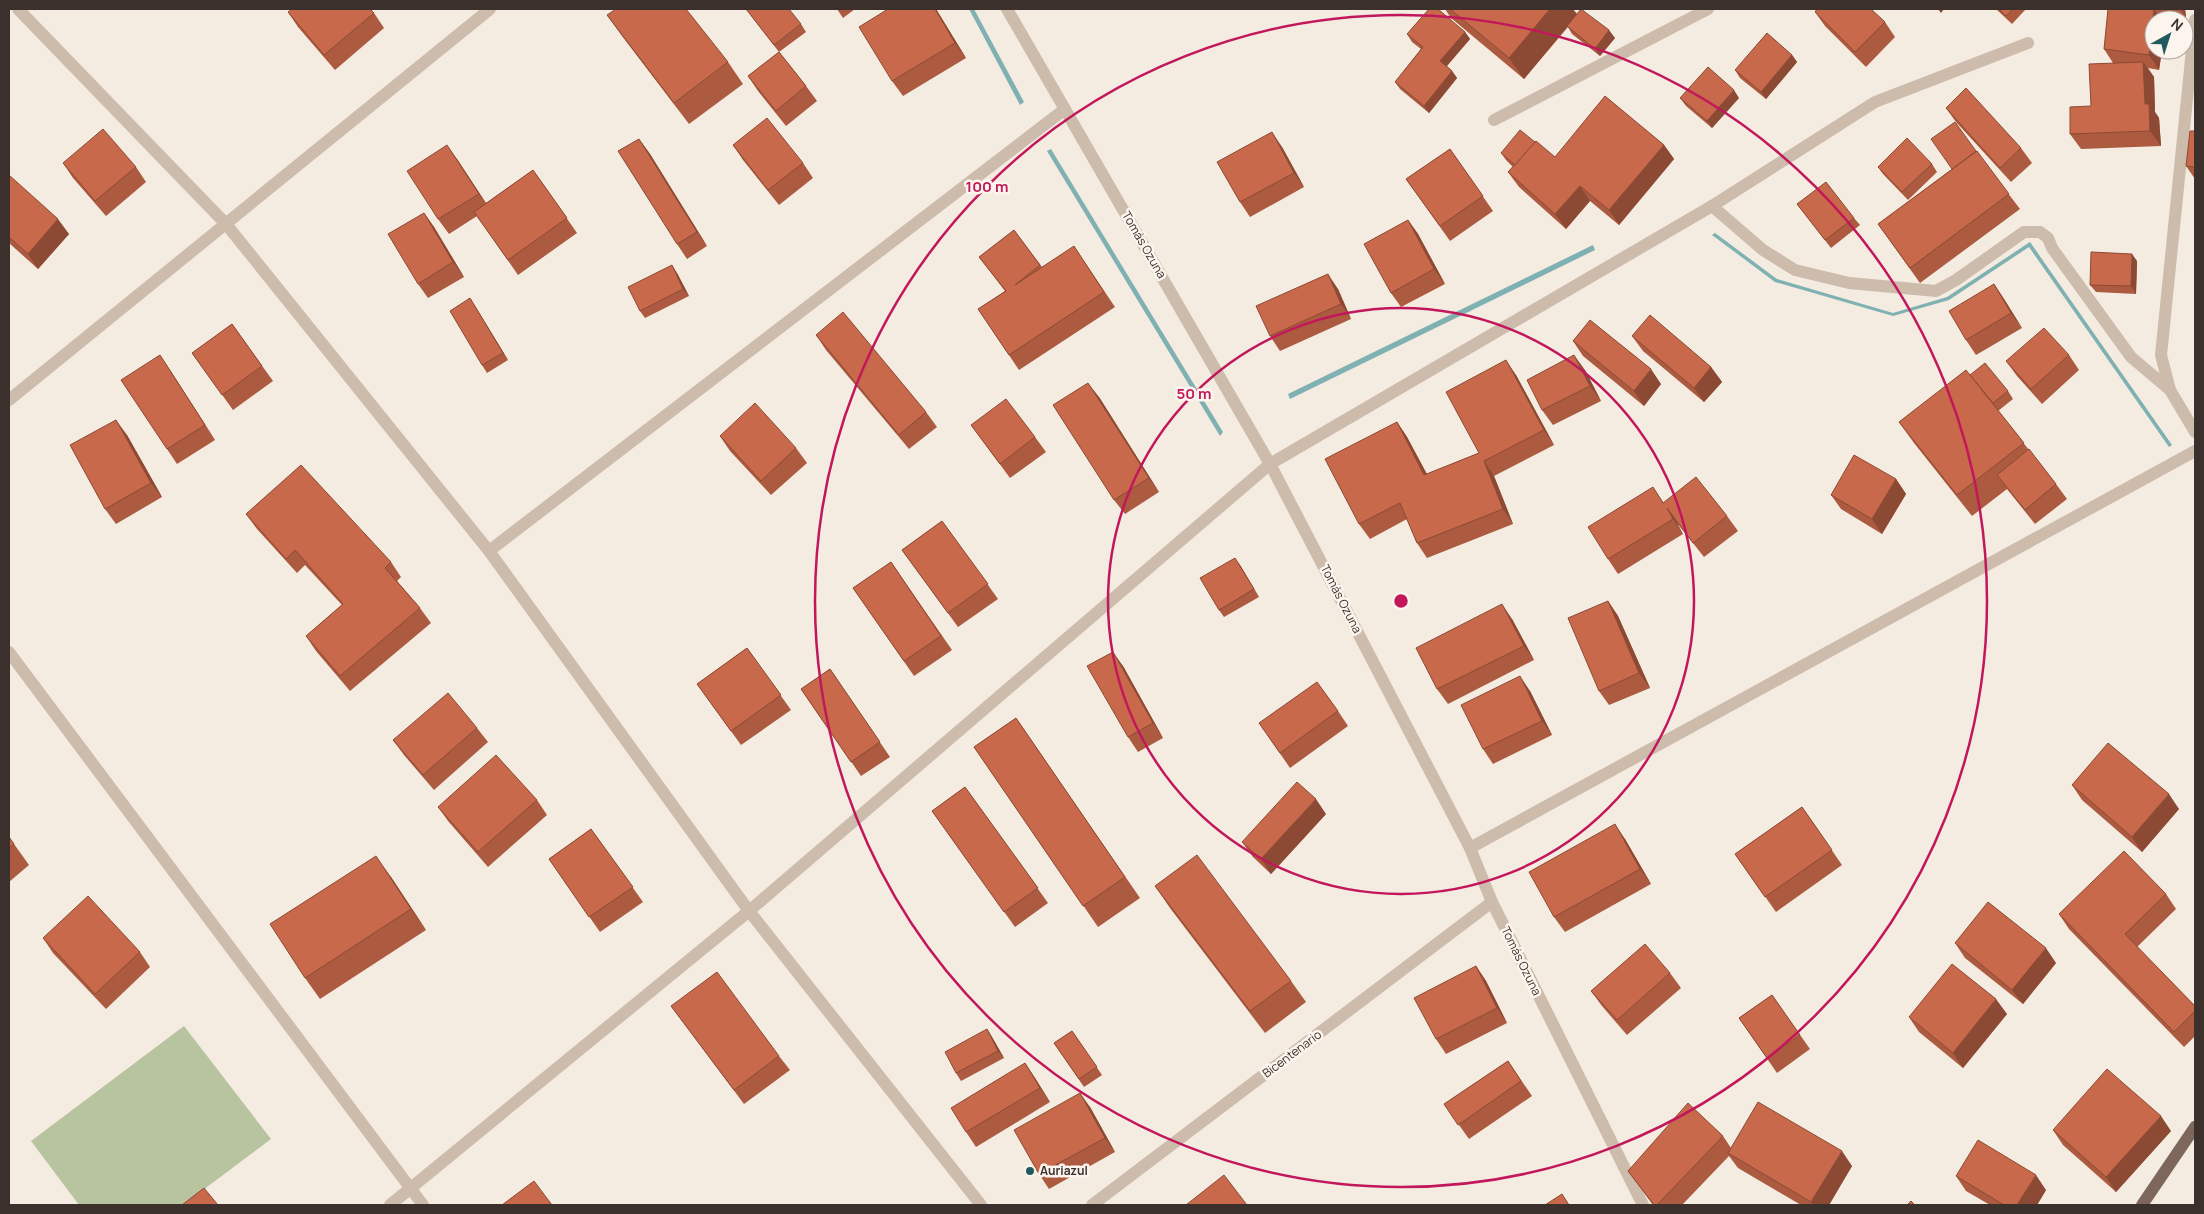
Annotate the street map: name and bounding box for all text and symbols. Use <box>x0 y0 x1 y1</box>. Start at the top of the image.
north arrow <box>2144 10 2194 60</box>
text: N <box>2168 14 2187 35</box>
text: 100 m <box>966 176 1008 197</box>
street label: Tomás Ozuna <box>1118 208 1170 281</box>
text: 50 m <box>1176 383 1212 404</box>
street label: Tomás Ozuna <box>1317 562 1366 636</box>
centre of rings <box>1392 592 1410 610</box>
street label: Tomás Ozuna <box>1497 923 1545 998</box>
street label: Bicentenario <box>1259 1026 1325 1081</box>
place label: Auriazul <box>1040 1162 1088 1179</box>
marker: Auriazul <box>1024 1165 1036 1177</box>

